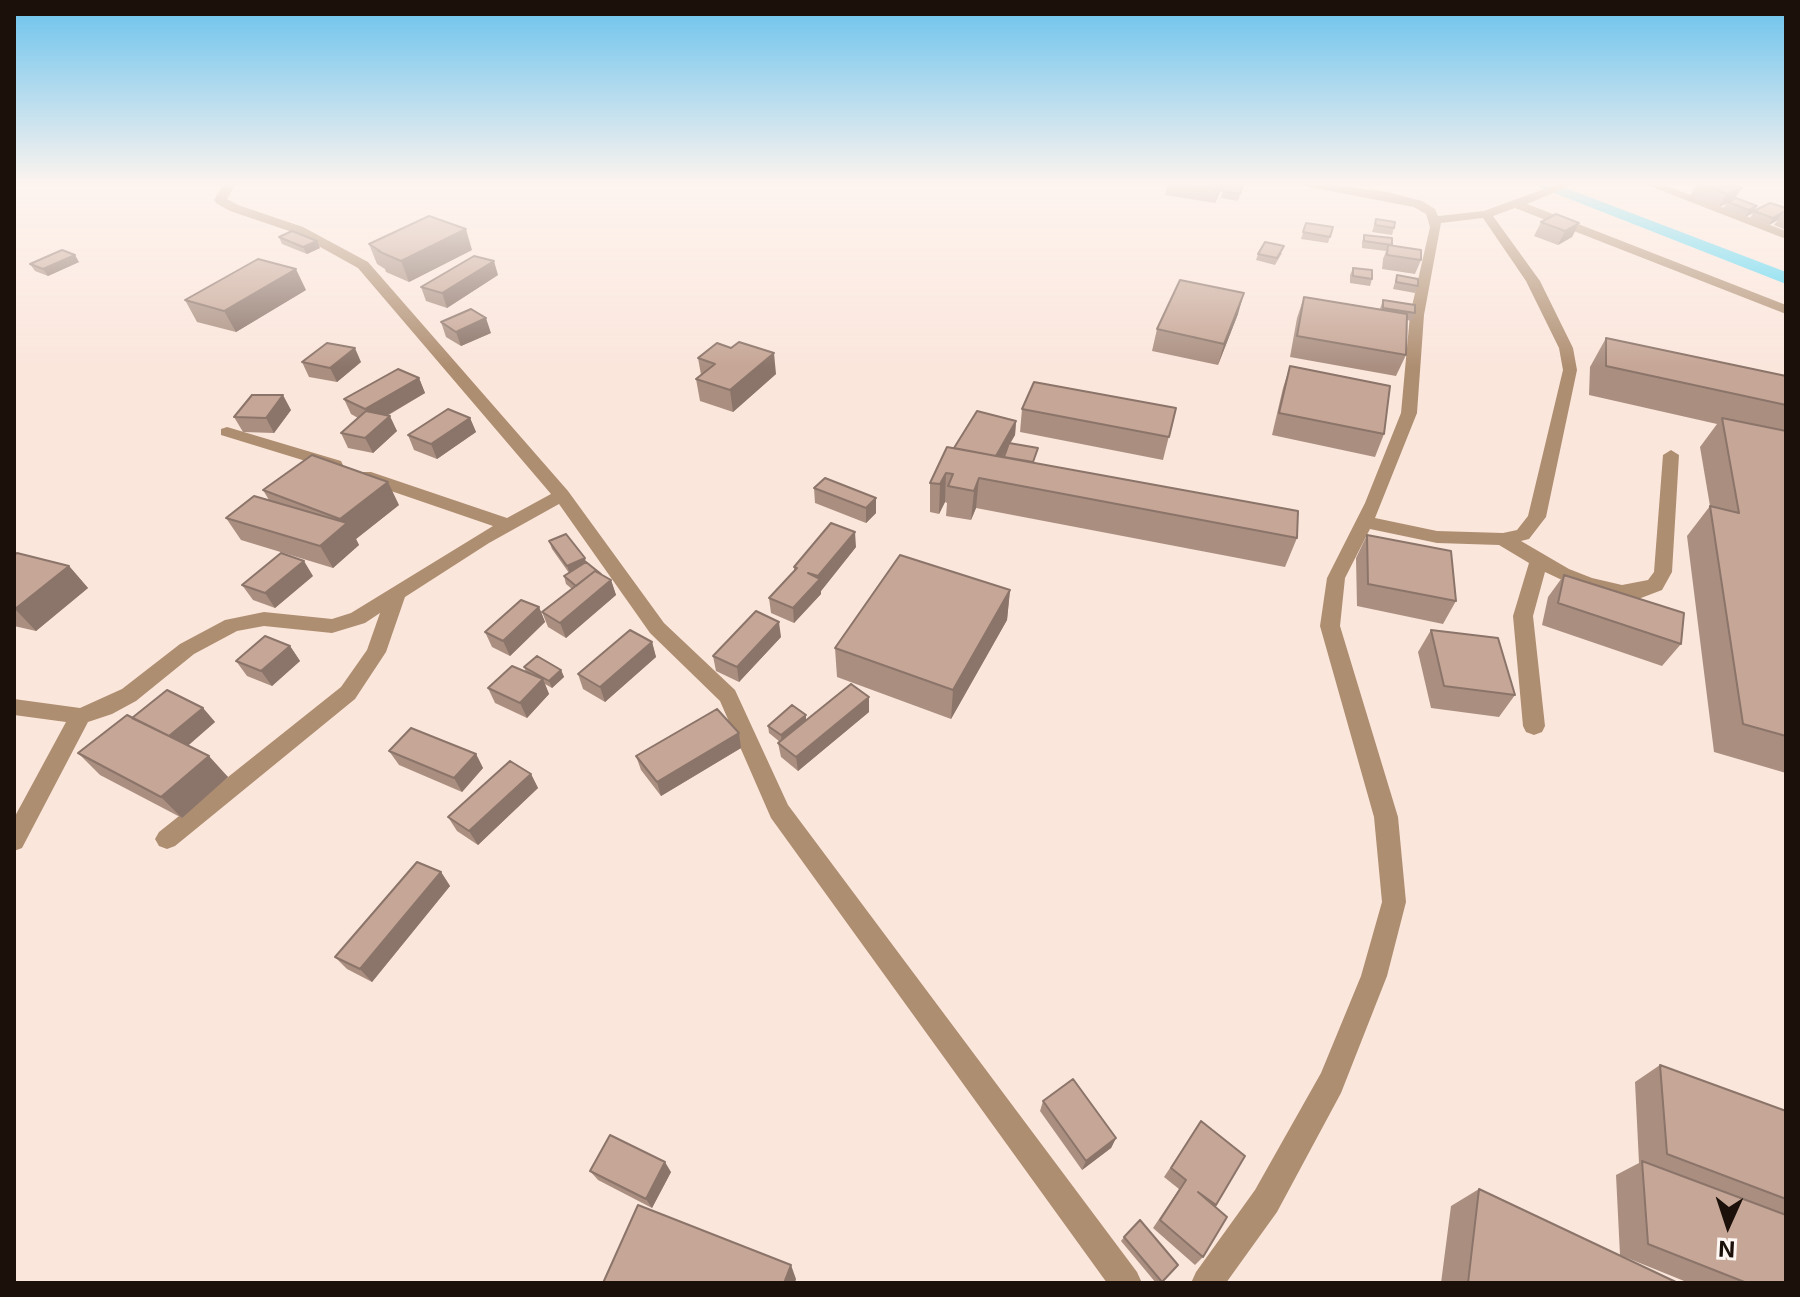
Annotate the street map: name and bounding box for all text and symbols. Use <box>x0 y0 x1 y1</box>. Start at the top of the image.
north arrow <box>1688 1185 1768 1265</box>
text: N <box>1718 1236 1736 1262</box>

